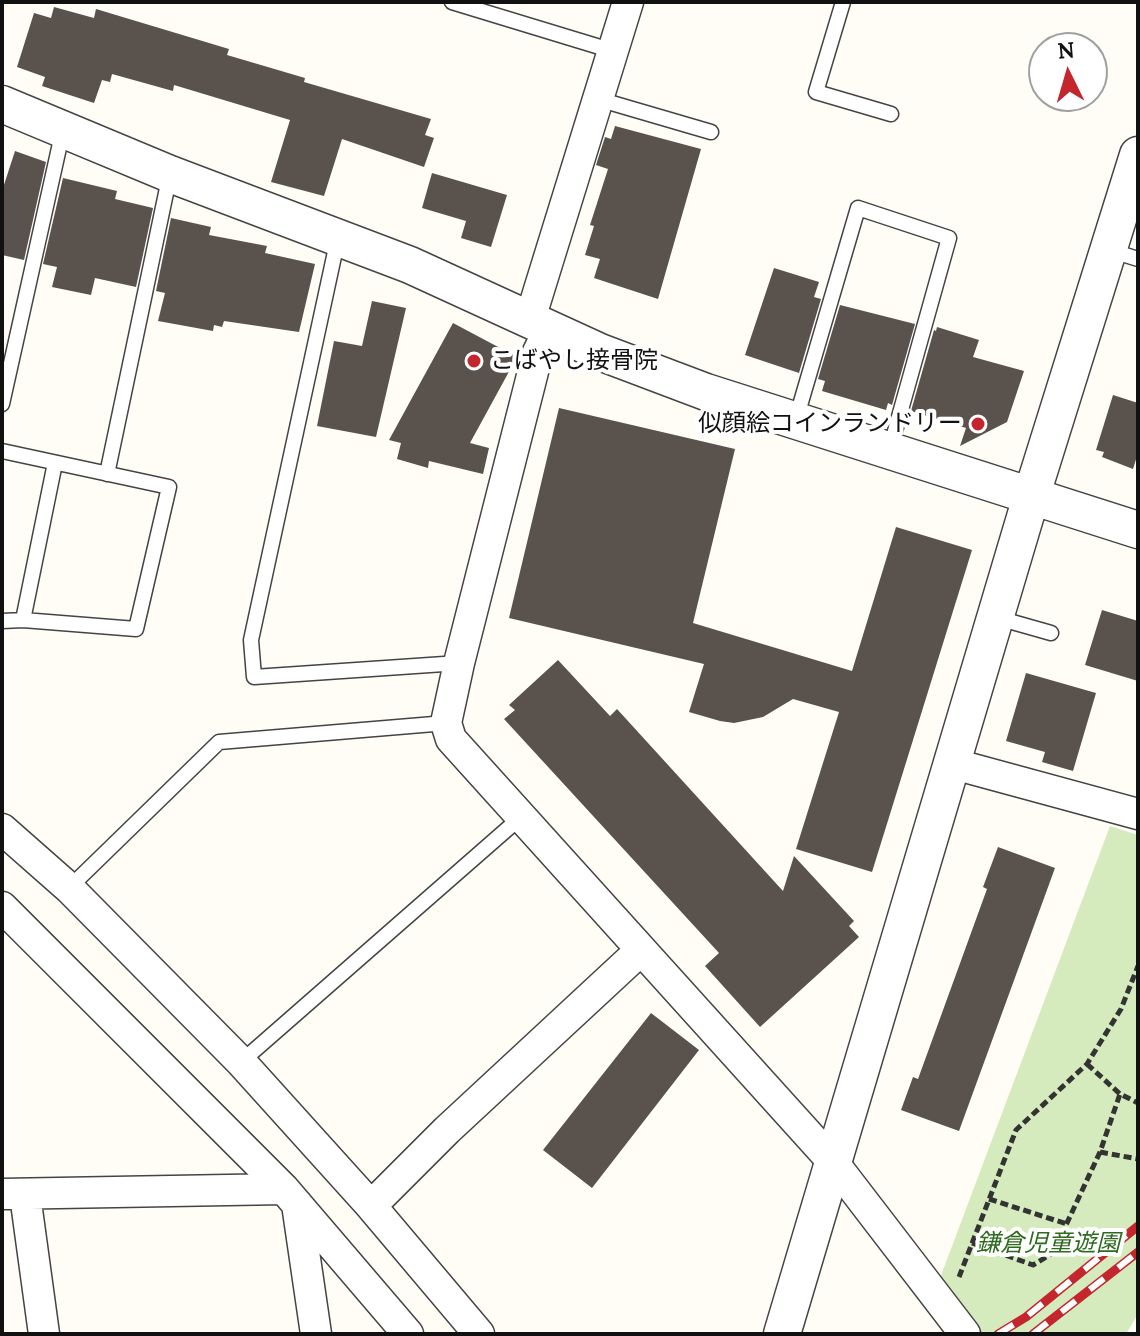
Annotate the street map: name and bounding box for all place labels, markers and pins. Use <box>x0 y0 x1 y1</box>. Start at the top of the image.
place label: こばやし接骨院 <box>490 347 658 375</box>
marker: こばやし接骨院 <box>465 352 483 370</box>
place label: 似顔絵コインランドリー <box>698 410 962 438</box>
marker: 似顔絵コインランドリー <box>969 415 987 433</box>

